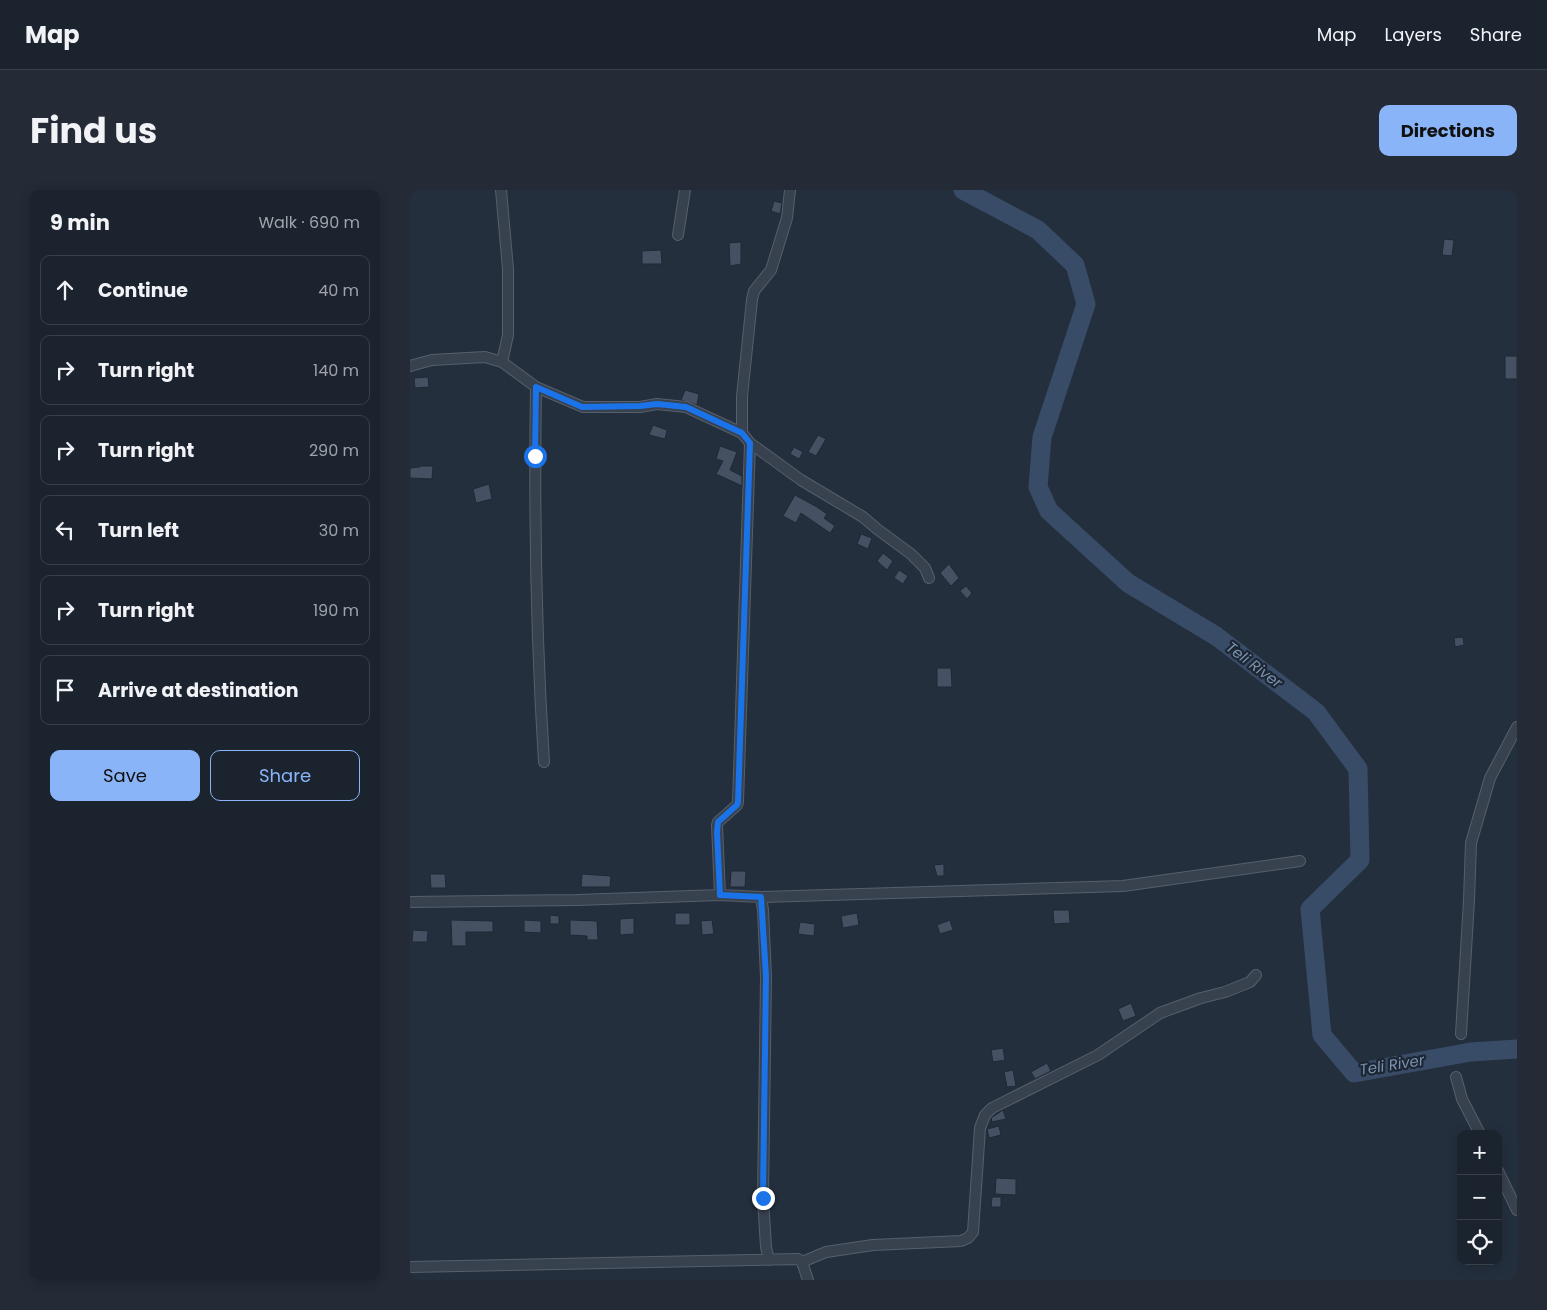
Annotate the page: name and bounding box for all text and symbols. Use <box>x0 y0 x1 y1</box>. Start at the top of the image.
text: Map <box>25 18 80 51</box>
text: Map <box>1317 22 1357 47</box>
text: Layers <box>1385 22 1442 47</box>
text: Share <box>1470 22 1522 47</box>
button: Directions <box>1379 105 1517 156</box>
text: Find us <box>30 106 157 155</box>
text: 9 min <box>50 208 110 237</box>
text: Walk · 690 m <box>258 211 360 234</box>
icon: ahead <box>51 276 79 304</box>
text: Continue <box>98 277 188 304</box>
text: 40 m <box>318 279 359 302</box>
icon: right <box>51 356 79 384</box>
text: Turn right <box>98 357 194 384</box>
text: 140 m <box>313 359 359 382</box>
icon: right <box>51 436 79 464</box>
text: Turn right <box>98 437 194 464</box>
text: 290 m <box>309 439 359 462</box>
route start <box>524 445 547 468</box>
icon: left <box>51 516 79 544</box>
text: Turn left <box>98 517 179 544</box>
text: 30 m <box>319 519 359 542</box>
icon: right <box>51 596 79 624</box>
text: Turn right <box>98 597 194 624</box>
text: 190 m <box>313 599 359 622</box>
water label: Teli River <box>1222 637 1287 693</box>
icon: arrive <box>51 676 79 704</box>
text: Arrive at destination <box>98 677 299 704</box>
button: Save <box>50 750 200 801</box>
button: Share <box>210 750 360 801</box>
water label: Teli River <box>1358 1049 1426 1080</box>
map controls <box>1457 1130 1502 1265</box>
button: + <box>1457 1130 1502 1175</box>
button: − <box>1457 1175 1502 1220</box>
route end <box>752 1187 775 1210</box>
button: locate <box>1457 1220 1502 1265</box>

